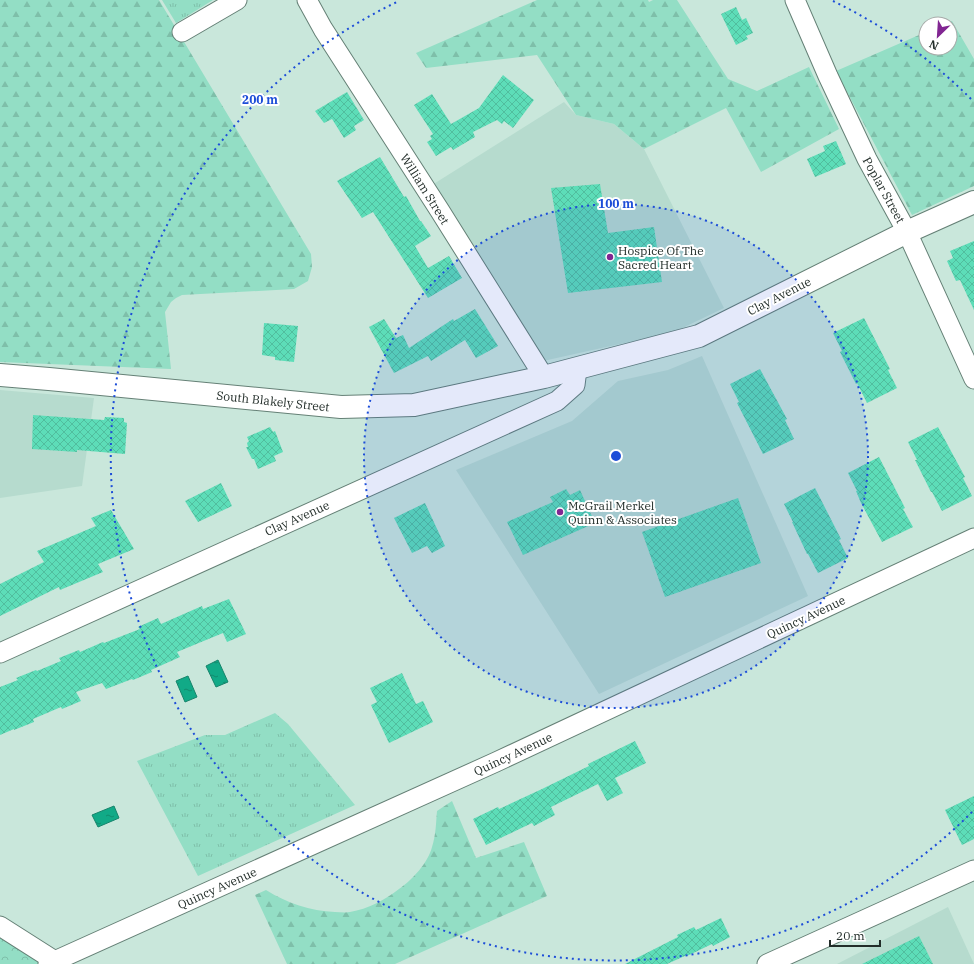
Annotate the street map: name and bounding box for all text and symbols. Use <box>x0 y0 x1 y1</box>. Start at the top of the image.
north arrow <box>918 16 958 56</box>
text: N <box>927 37 941 53</box>
text: 200 m <box>242 92 278 107</box>
street label: William Street <box>397 151 453 227</box>
street label: Poplar Street <box>860 154 908 226</box>
text: 100 m <box>598 196 634 211</box>
place label: Hospice Of The Sacred Heart <box>618 243 704 272</box>
marker: Hospice Of The Sacred Heart <box>605 252 615 262</box>
street label: Clay Avenue <box>745 274 813 318</box>
street label: South Blakely Street <box>216 388 330 414</box>
centre of rings <box>609 449 623 463</box>
street label: Clay Avenue <box>262 497 332 539</box>
place label: McGrail Merkel Quinn & Associates <box>568 498 677 527</box>
marker: McGrail Merkel Quinn & Associates <box>555 507 565 517</box>
street label: Quincy Avenue <box>764 592 848 642</box>
street label: Quincy Avenue <box>471 729 555 779</box>
street label: Quincy Avenue <box>175 864 259 912</box>
scale bar <box>830 922 880 948</box>
text: 20 m <box>836 928 865 943</box>

